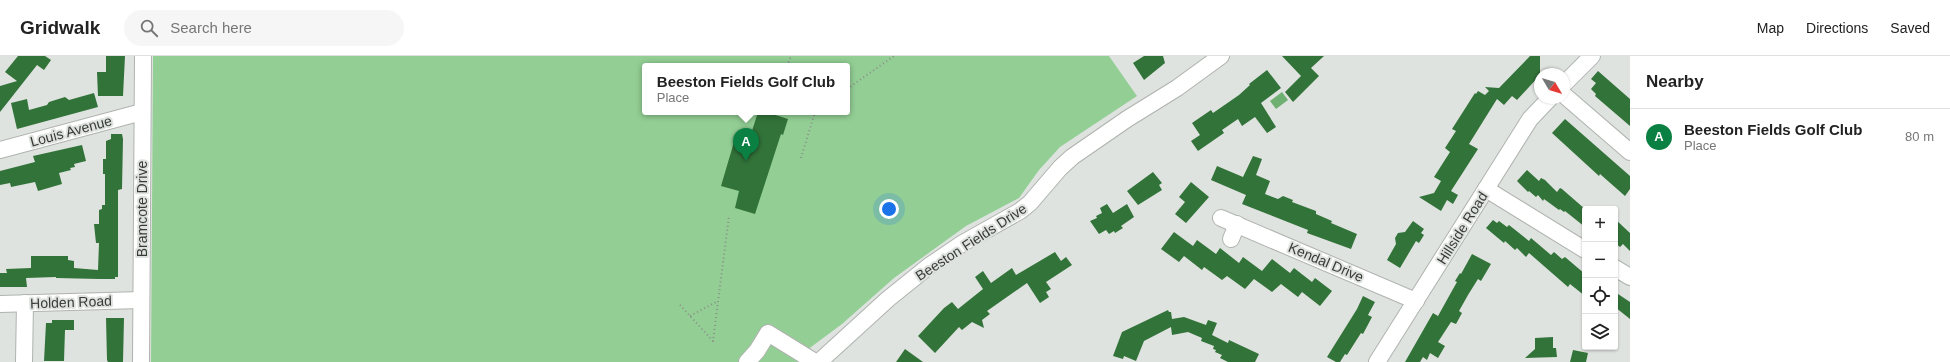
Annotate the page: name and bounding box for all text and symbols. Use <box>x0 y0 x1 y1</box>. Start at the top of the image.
search box <box>124 10 404 46</box>
text: Gridwalk <box>20 17 100 38</box>
icon: search <box>138 17 160 39</box>
text: Search here <box>170 19 252 36</box>
text: Map <box>1757 20 1784 36</box>
text: Directions <box>1806 20 1868 36</box>
text: Saved <box>1890 20 1930 36</box>
popup <box>642 63 850 115</box>
north arrow <box>1534 68 1570 104</box>
text: Nearby <box>1646 72 1704 91</box>
text: Beeston Fields Golf Club <box>657 73 835 90</box>
text: Place <box>657 90 689 105</box>
street label: Louis Avenue <box>28 112 114 150</box>
text: Beeston Fields Golf Club <box>1684 121 1862 138</box>
pin: A <box>733 128 759 161</box>
text: A <box>1654 129 1664 144</box>
text: 80 m <box>1905 129 1934 144</box>
text: Place <box>1684 138 1717 153</box>
street label: Bramcote Drive <box>134 161 150 257</box>
street label: Hillside Road <box>1433 189 1491 267</box>
your location <box>879 199 899 219</box>
street label: Beeston Fields Drive <box>912 200 1030 284</box>
map controls <box>1582 206 1618 350</box>
button: + <box>1582 206 1618 242</box>
street label: Kendal Drive <box>1286 239 1366 285</box>
button: − <box>1582 242 1618 278</box>
button: locate <box>1582 278 1618 314</box>
street label: Holden Road <box>30 293 112 311</box>
button: layers <box>1582 314 1618 350</box>

